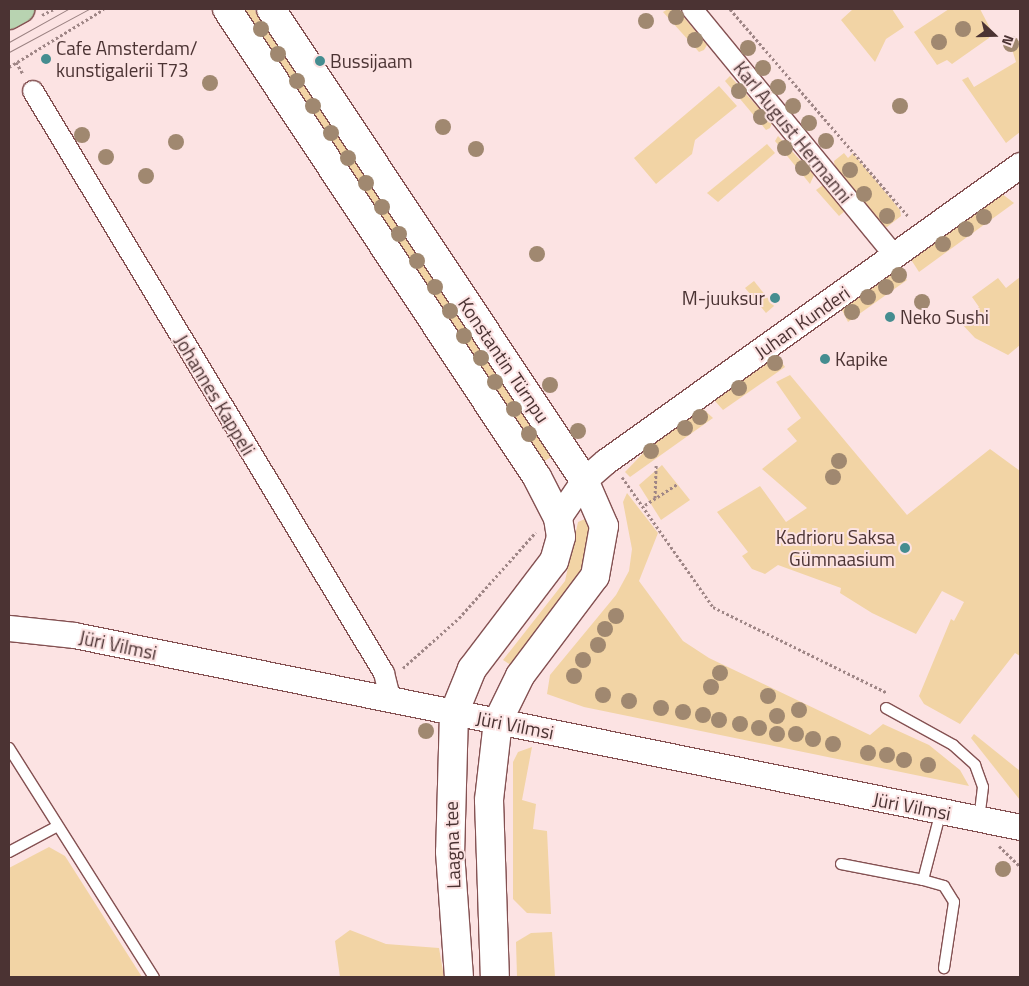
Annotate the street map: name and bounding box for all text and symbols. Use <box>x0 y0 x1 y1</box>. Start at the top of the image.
north arrow <box>969 10 1019 60</box>
text: N <box>997 32 1020 49</box>
place label: Cafe Amsterdam/ kunstigalerii T73 <box>56 37 198 81</box>
place label: Bussijaam <box>330 50 413 72</box>
marker: Cafe Amsterdam/ kunstigalerii T73 <box>40 53 52 65</box>
marker: Bussijaam <box>314 55 326 67</box>
street label: Karl August Hermanni <box>729 57 857 207</box>
street label: Juhan Kunderi <box>750 281 854 363</box>
place label: M-juuksur <box>682 287 765 309</box>
marker: M-juuksur <box>769 292 781 304</box>
street label: Konstantin Türnpu <box>454 293 554 427</box>
place label: Neko Sushi <box>900 306 989 328</box>
marker: Neko Sushi <box>884 311 896 323</box>
street label: Johannes Kappeli <box>170 331 260 459</box>
place label: Kapike <box>835 348 888 370</box>
marker: Kapike <box>819 353 831 365</box>
place label: Kadrioru Saksa Gümnaasium <box>776 526 895 570</box>
marker: Kadrioru Saksa Gümnaasium <box>899 542 911 554</box>
street label: Jüri Vilmsi <box>77 626 159 664</box>
street label: Jüri Vilmsi <box>474 706 556 744</box>
street label: Jüri Vilmsi <box>871 787 953 825</box>
street label: Laagna tee <box>439 801 465 889</box>

